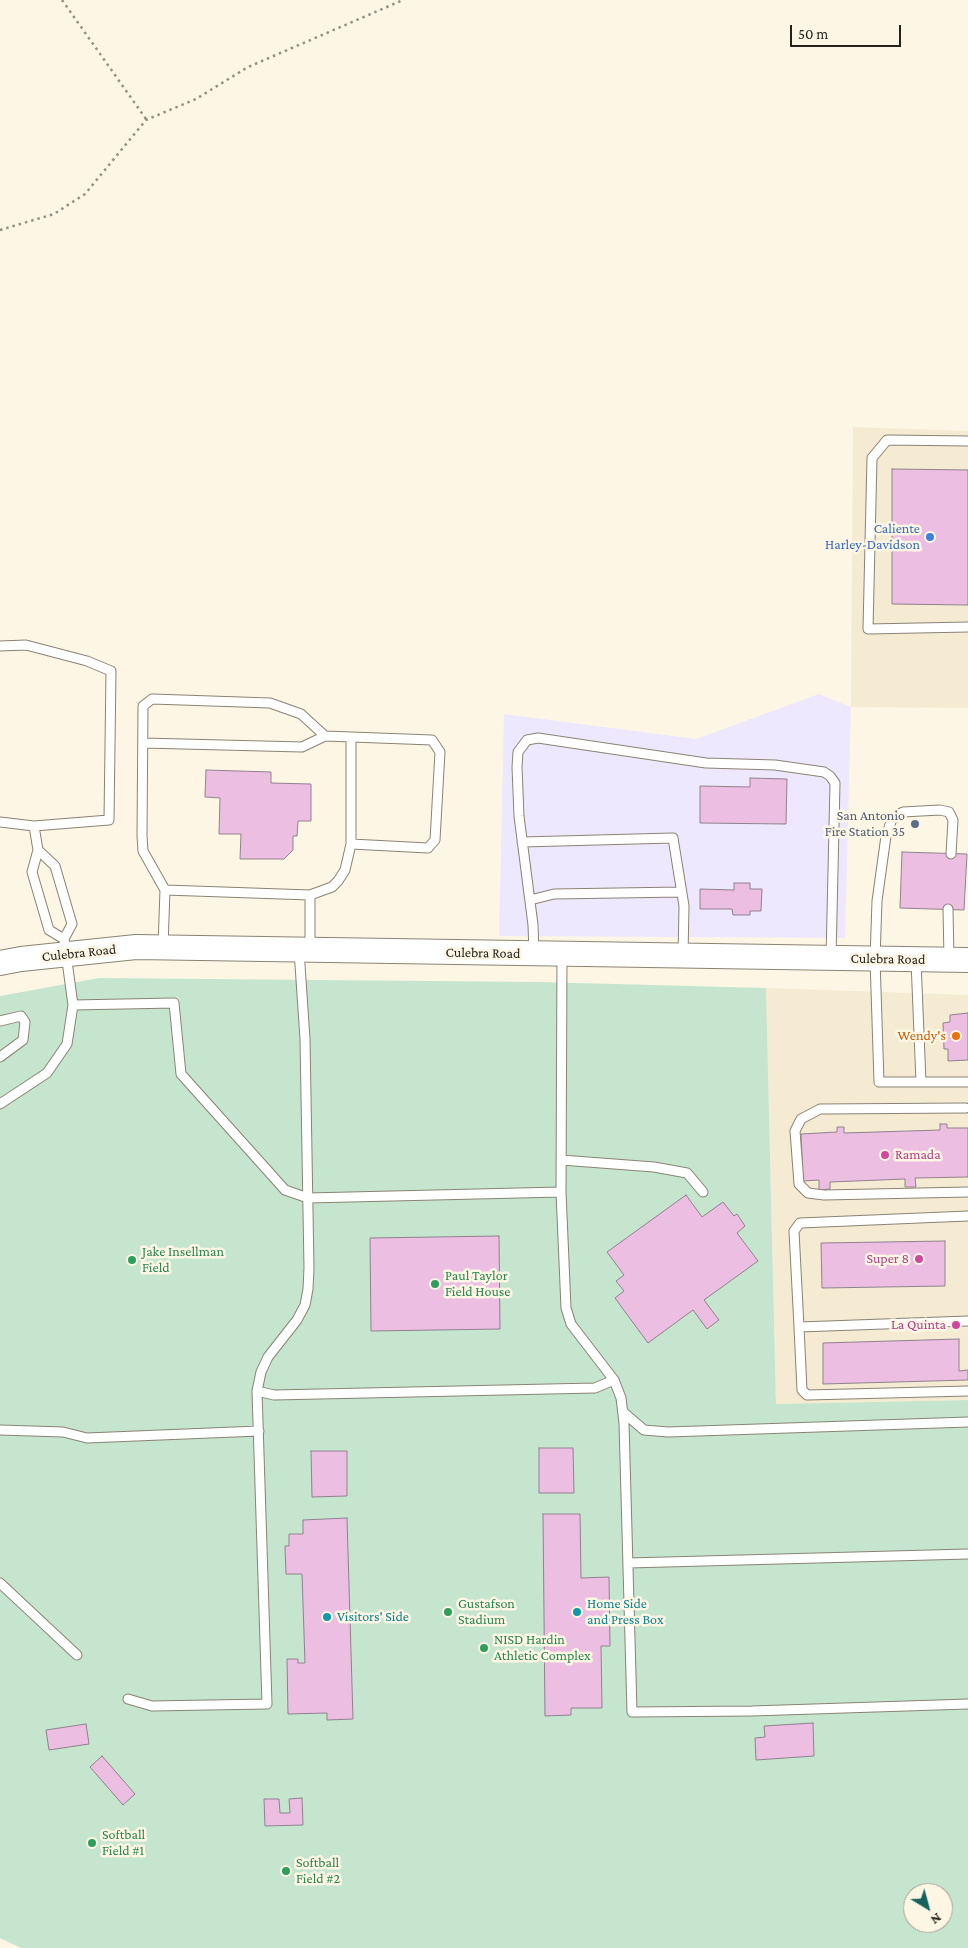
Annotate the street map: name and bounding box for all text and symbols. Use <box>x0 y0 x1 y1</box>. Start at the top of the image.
scale bar <box>793 15 904 47</box>
text: 50 m <box>798 26 828 42</box>
place label: Caliente Harley-Davidson <box>825 521 920 554</box>
marker: Caliente Harley-Davidson <box>924 531 936 543</box>
place label: San Antonio Fire Station 35 <box>825 808 905 840</box>
marker: San Antonio Fire Station 35 <box>909 818 921 830</box>
street label: Culebra Road <box>41 941 117 965</box>
street label: Culebra Road <box>445 944 521 962</box>
street label: Culebra Road <box>850 950 926 968</box>
place label: Wendy's <box>898 1028 946 1044</box>
marker: Wendy's <box>950 1030 962 1042</box>
place label: Ramada <box>895 1147 941 1163</box>
marker: Ramada <box>879 1149 891 1161</box>
place label: Jake Insellman Field <box>142 1244 224 1276</box>
place label: Super 8 <box>866 1251 909 1267</box>
marker: Super 8 <box>913 1253 925 1265</box>
marker: Jake Insellman Field <box>126 1254 138 1266</box>
place label: Paul Taylor Field House <box>445 1268 511 1300</box>
marker: Paul Taylor Field House <box>429 1278 441 1290</box>
place label: La Quinta <box>891 1317 946 1333</box>
marker: La Quinta <box>950 1319 962 1331</box>
place label: Gustafson Stadium <box>458 1596 515 1628</box>
place label: Home Side and Press Box <box>587 1596 663 1628</box>
marker: Gustafson Stadium <box>442 1606 454 1618</box>
marker: Home Side and Press Box <box>571 1606 583 1618</box>
place label: Visitors' Side <box>337 1609 409 1625</box>
marker: Visitors' Side <box>321 1611 333 1623</box>
place label: NISD Hardin Athletic Complex <box>494 1632 591 1664</box>
marker: NISD Hardin Athletic Complex <box>478 1642 490 1654</box>
place label: Softball Field #1 <box>102 1827 145 1860</box>
marker: Softball Field #1 <box>86 1837 98 1849</box>
place label: Softball Field #2 <box>296 1855 340 1888</box>
marker: Softball Field #2 <box>280 1865 292 1877</box>
north arrow <box>903 1883 953 1933</box>
text: N <box>928 1910 945 1928</box>

